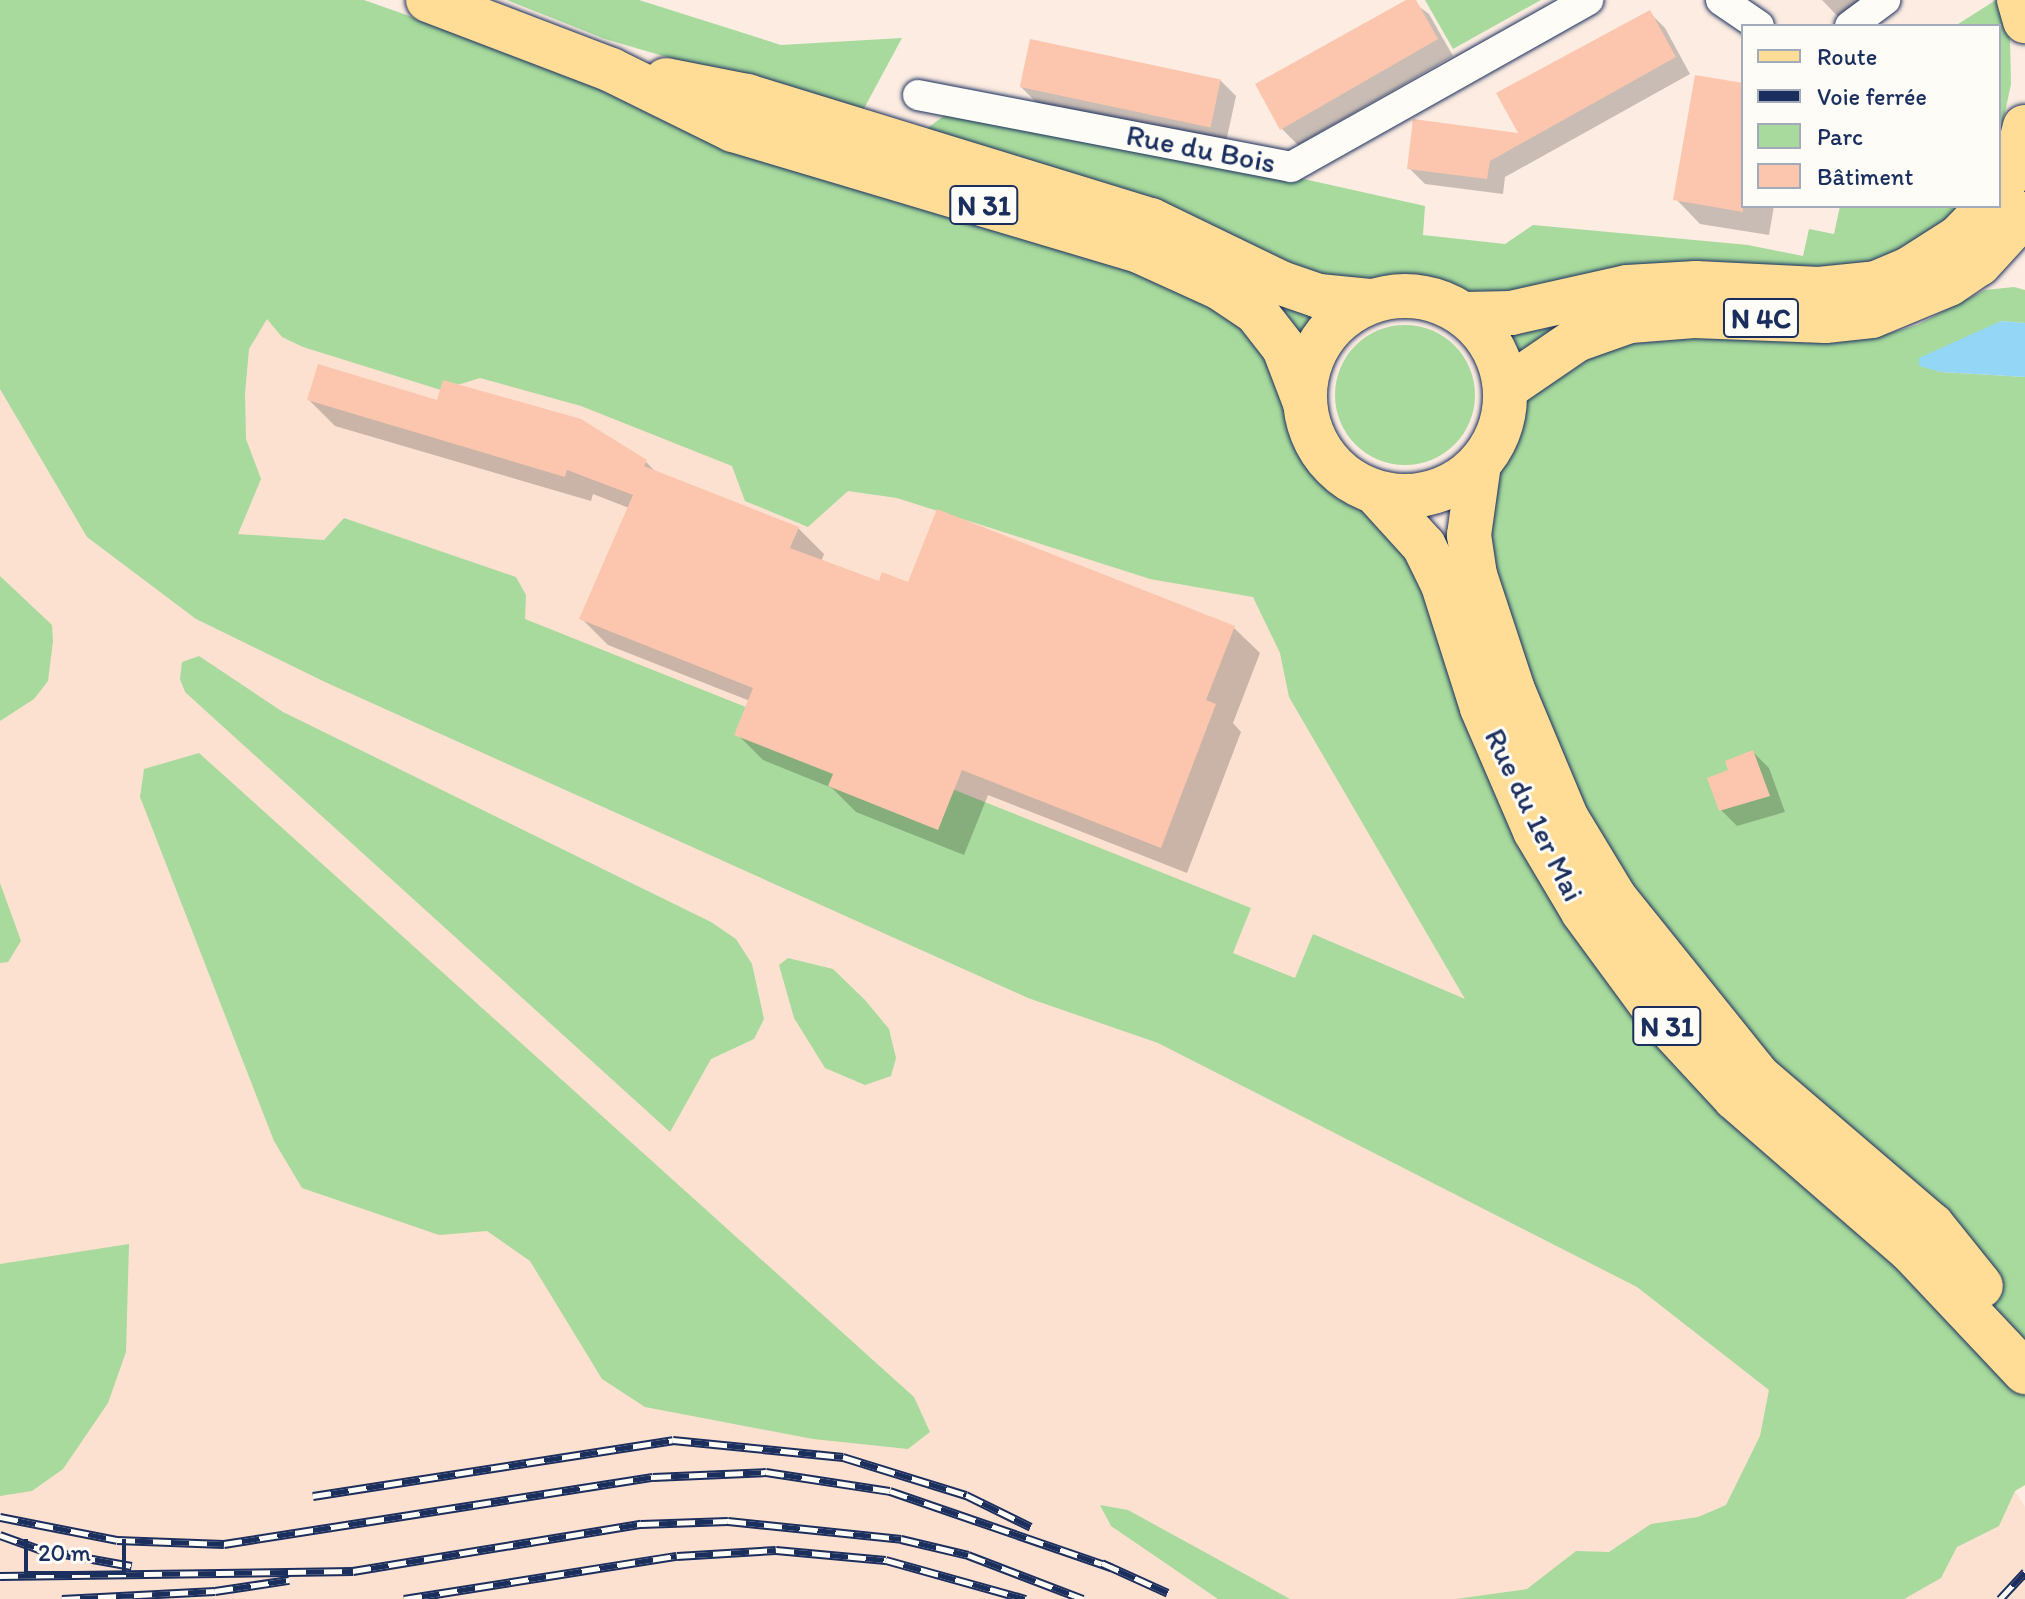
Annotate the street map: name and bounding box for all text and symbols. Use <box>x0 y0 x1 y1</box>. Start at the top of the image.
legend <box>1741 24 2001 208</box>
text: Route <box>1817 42 1877 71</box>
text: Voie ferrée <box>1817 82 1927 111</box>
street label: Rue du Bois <box>1123 117 1279 181</box>
text: Parc <box>1817 122 1863 151</box>
text: Bâtiment <box>1817 162 1913 191</box>
road number: N 31 <box>948 181 1020 229</box>
road number: N 4C <box>1721 294 1801 342</box>
street label: Rue du 1er Mai <box>1476 722 1592 908</box>
road number: N 31 <box>1631 1002 1703 1050</box>
scale bar <box>28 1523 130 1573</box>
text: 20 m <box>38 1538 91 1567</box>

